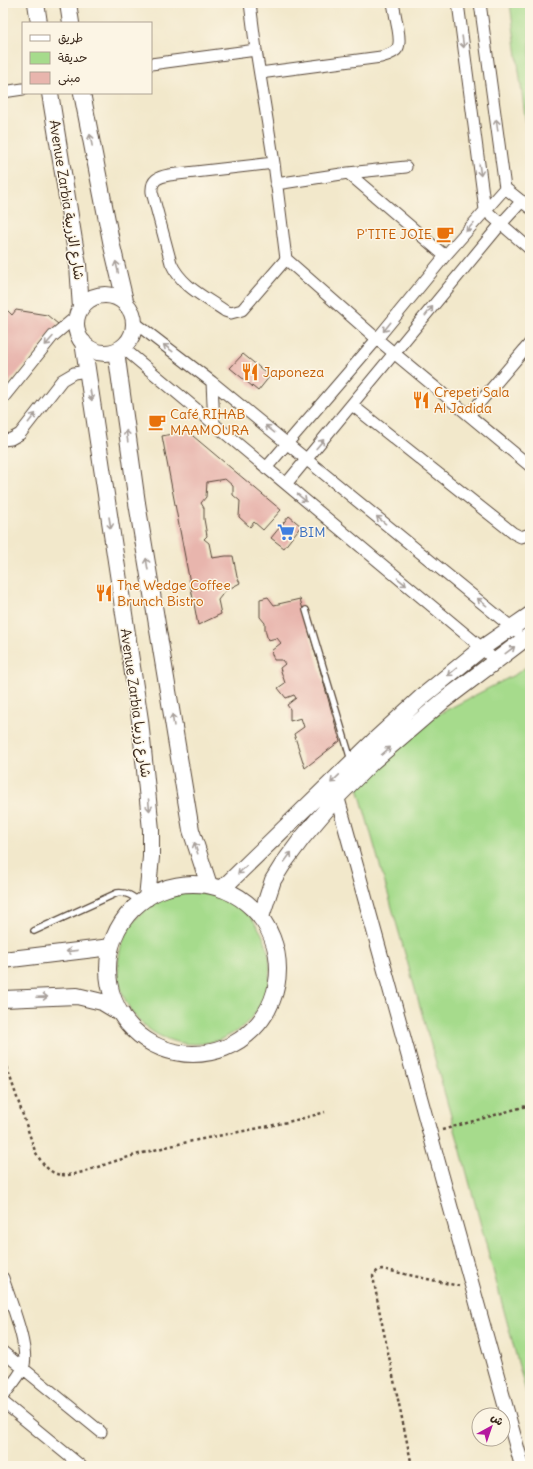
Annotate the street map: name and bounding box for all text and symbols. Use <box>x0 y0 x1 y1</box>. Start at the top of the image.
legend <box>22 22 152 94</box>
text: طريق <box>58 30 83 45</box>
one-way arrow <box>459 35 467 48</box>
text: حديقة <box>58 50 87 65</box>
text: مبنى <box>58 70 81 86</box>
street label: Avenue Zarbia شارع الزربية <box>44 119 89 282</box>
one-way arrow <box>493 119 501 132</box>
one-way arrow <box>87 134 95 147</box>
one-way arrow <box>476 164 484 177</box>
one-way arrow <box>466 222 475 233</box>
cafe icon: P'TITE JOIE <box>435 224 455 244</box>
place label: P'TITE JOIE <box>356 225 432 243</box>
one-way arrow <box>112 261 120 274</box>
one-way arrow <box>425 306 434 317</box>
one-way arrow <box>382 321 391 332</box>
one-way arrow <box>44 336 54 346</box>
one-way arrow <box>163 344 174 352</box>
restaurant icon: Japoneza <box>240 362 260 382</box>
place label: Japoneza <box>263 363 324 381</box>
place label: Crepeti Sala Al Jadida <box>434 383 510 417</box>
one-way arrow <box>87 388 95 401</box>
restaurant icon: Crepeti Sala Al Jadida <box>411 390 431 410</box>
place label: Café RIHAB MAAMOURA <box>170 405 249 439</box>
one-way arrow <box>28 412 37 423</box>
cafe icon: Café RIHAB MAAMOURA <box>147 412 167 432</box>
one-way arrow <box>264 425 275 433</box>
one-way arrow <box>123 430 131 443</box>
one-way arrow <box>315 438 324 449</box>
one-way arrow <box>297 494 308 503</box>
one-way arrow <box>106 516 114 529</box>
one-way arrow <box>376 516 387 524</box>
supermarket icon: BIM <box>276 522 296 542</box>
place label: BIM <box>299 523 326 541</box>
one-way arrow <box>143 558 151 571</box>
place label: The Wedge Coffee Brunch Bistro <box>117 576 231 610</box>
one-way arrow <box>397 577 408 586</box>
restaurant icon: The Wedge Coffee Brunch Bistro <box>94 583 114 603</box>
one-way arrow <box>477 598 487 607</box>
street label: Avenue Zarbia شارع زربيا <box>116 627 155 779</box>
one-way arrow <box>504 646 515 654</box>
one-way arrow <box>446 668 457 677</box>
one-way arrow <box>168 714 176 727</box>
one-way arrow <box>380 746 391 755</box>
one-way arrow <box>330 774 340 784</box>
one-way arrow <box>146 798 153 811</box>
one-way arrow <box>192 842 199 855</box>
one-way arrow <box>284 851 293 862</box>
one-way arrow <box>237 865 247 874</box>
one-way arrow <box>66 948 79 955</box>
one-way arrow <box>35 993 48 1001</box>
north arrow <box>471 1407 511 1447</box>
text: ش <box>488 1410 507 1429</box>

